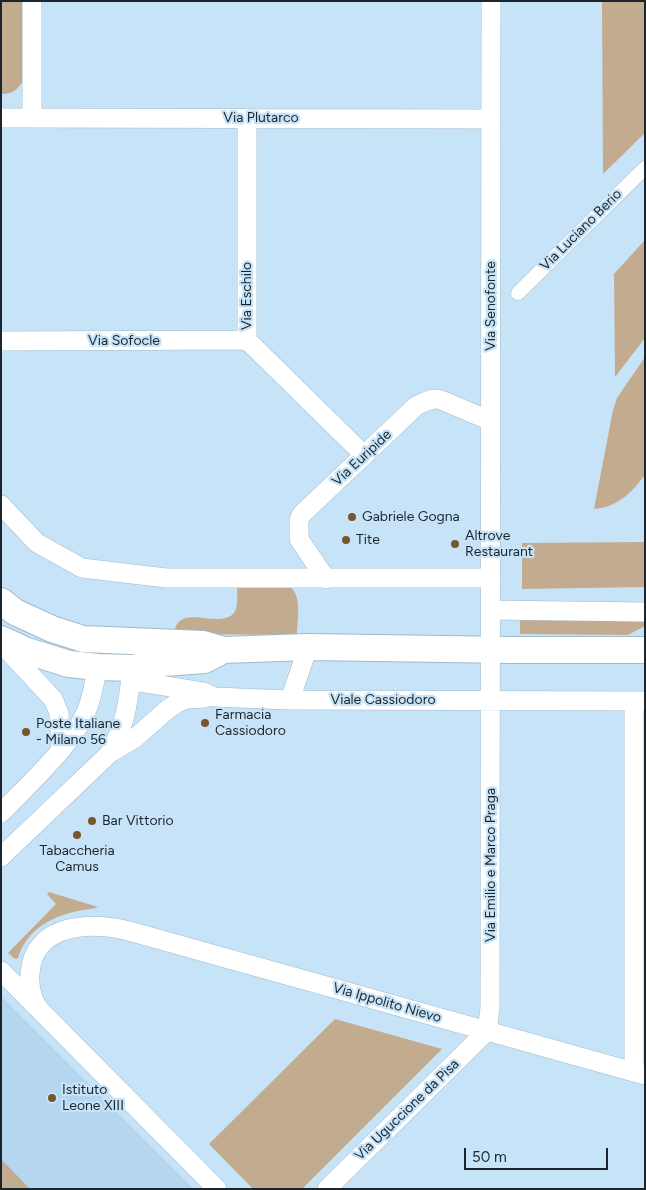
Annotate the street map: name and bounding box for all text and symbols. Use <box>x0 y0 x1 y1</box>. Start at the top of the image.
street label: Via Plutarco <box>223 110 299 126</box>
street label: Via Luciano Berio <box>537 186 625 274</box>
street label: Via Senofonte <box>483 261 499 351</box>
street label: Via Eschilo <box>239 262 255 330</box>
street label: Via Sofocle <box>88 333 160 349</box>
street label: Via Euripide <box>329 426 395 490</box>
place label: Gabriele Gogna <box>362 509 460 525</box>
marker: Gabriele Gogna <box>346 511 358 523</box>
place label: Altrove Restaurant <box>465 528 533 560</box>
place label: Tite <box>356 532 380 548</box>
marker: Tite <box>340 534 352 546</box>
marker: Altrove Restaurant <box>449 538 461 550</box>
street label: Viale Cassiodoro <box>330 692 436 708</box>
place label: Farmacia Cassiodoro <box>215 707 286 740</box>
place label: Poste Italiane - Milano 56 <box>36 716 120 749</box>
marker: Farmacia Cassiodoro <box>199 717 211 729</box>
marker: Poste Italiane - Milano 56 <box>20 726 32 738</box>
street label: Via Emilio e Marco Praga <box>483 788 499 942</box>
place label: Bar Vittorio <box>102 813 174 829</box>
marker: Bar Vittorio <box>86 815 98 827</box>
marker: Tabaccheria Camus <box>71 829 83 841</box>
place label: Tabaccheria Camus <box>39 843 115 876</box>
street label: Via Ippolito Nievo <box>331 979 443 1027</box>
street label: Via Uguccione da Pisa <box>351 1056 463 1164</box>
place label: Istituto Leone XIII <box>62 1082 124 1114</box>
marker: Istituto Leone XIII <box>46 1092 58 1104</box>
scale bar <box>466 1138 610 1170</box>
text: 50 m <box>472 1148 507 1166</box>

